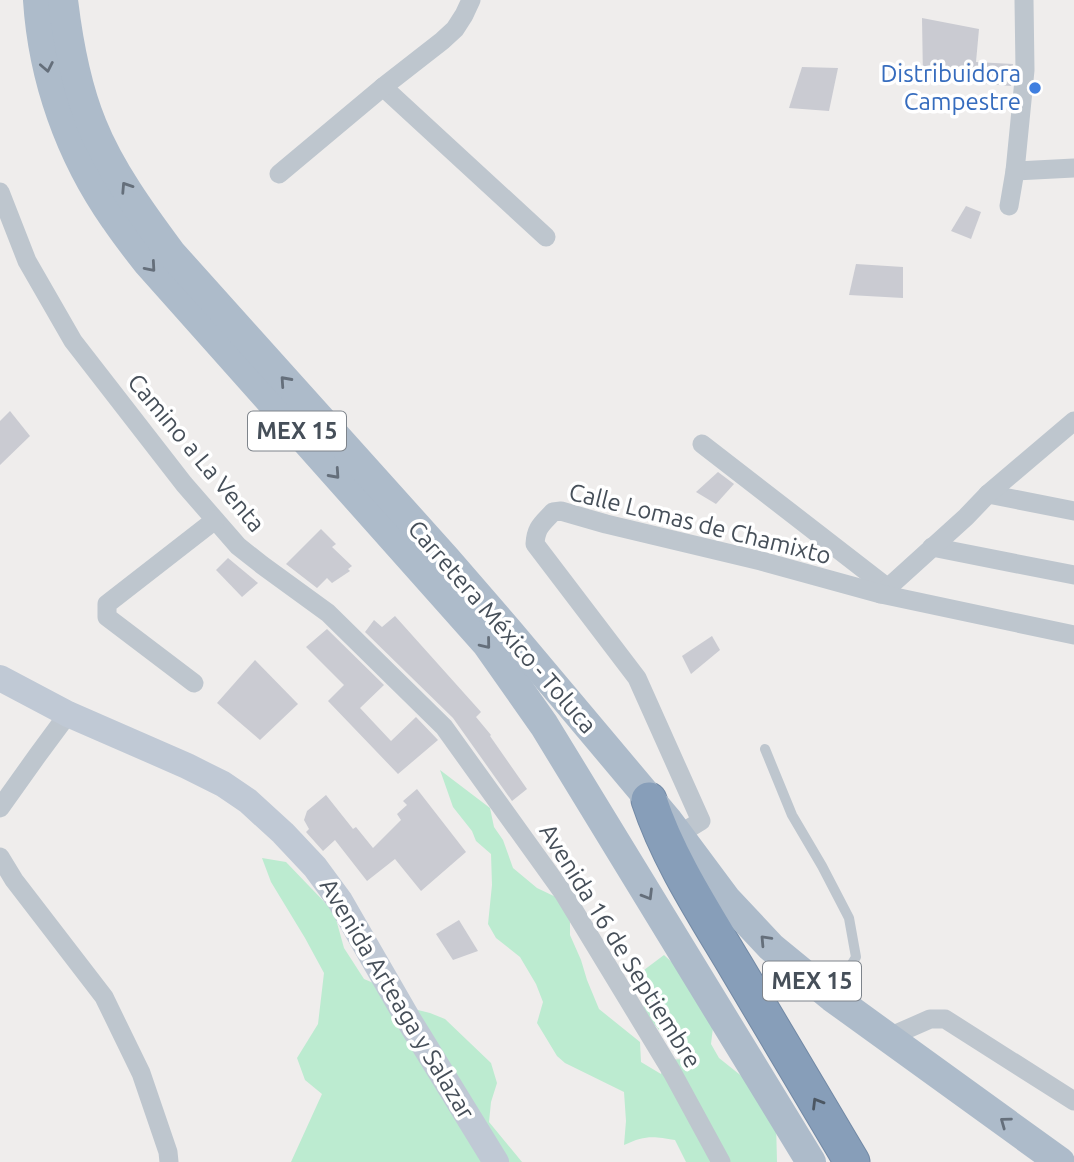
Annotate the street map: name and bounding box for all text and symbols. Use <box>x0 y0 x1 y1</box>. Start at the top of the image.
place label: Distribuidora Campestre <box>880 60 1021 115</box>
one-way arrow <box>39 61 54 73</box>
marker: Distribuidora Campestre <box>1027 80 1043 96</box>
one-way arrow <box>121 182 134 195</box>
one-way arrow <box>143 259 155 272</box>
street label: Camino a La Venta <box>122 368 270 537</box>
one-way arrow <box>281 376 294 389</box>
road number: MEX 15 <box>248 412 346 450</box>
one-way arrow <box>327 466 339 479</box>
street label: Calle Lomas de Chamixto <box>566 478 834 569</box>
street label: Carretera México - Toluca <box>403 515 602 738</box>
one-way arrow <box>478 636 490 649</box>
street label: Avenida 16 de Septiembre <box>534 819 707 1073</box>
street label: Avenida Arteaga y Salazar <box>315 874 480 1124</box>
one-way arrow <box>640 887 653 900</box>
one-way arrow <box>760 936 773 949</box>
road number: MEX 15 <box>763 962 861 1000</box>
one-way arrow <box>812 1098 825 1111</box>
one-way arrow <box>1000 1117 1012 1130</box>

